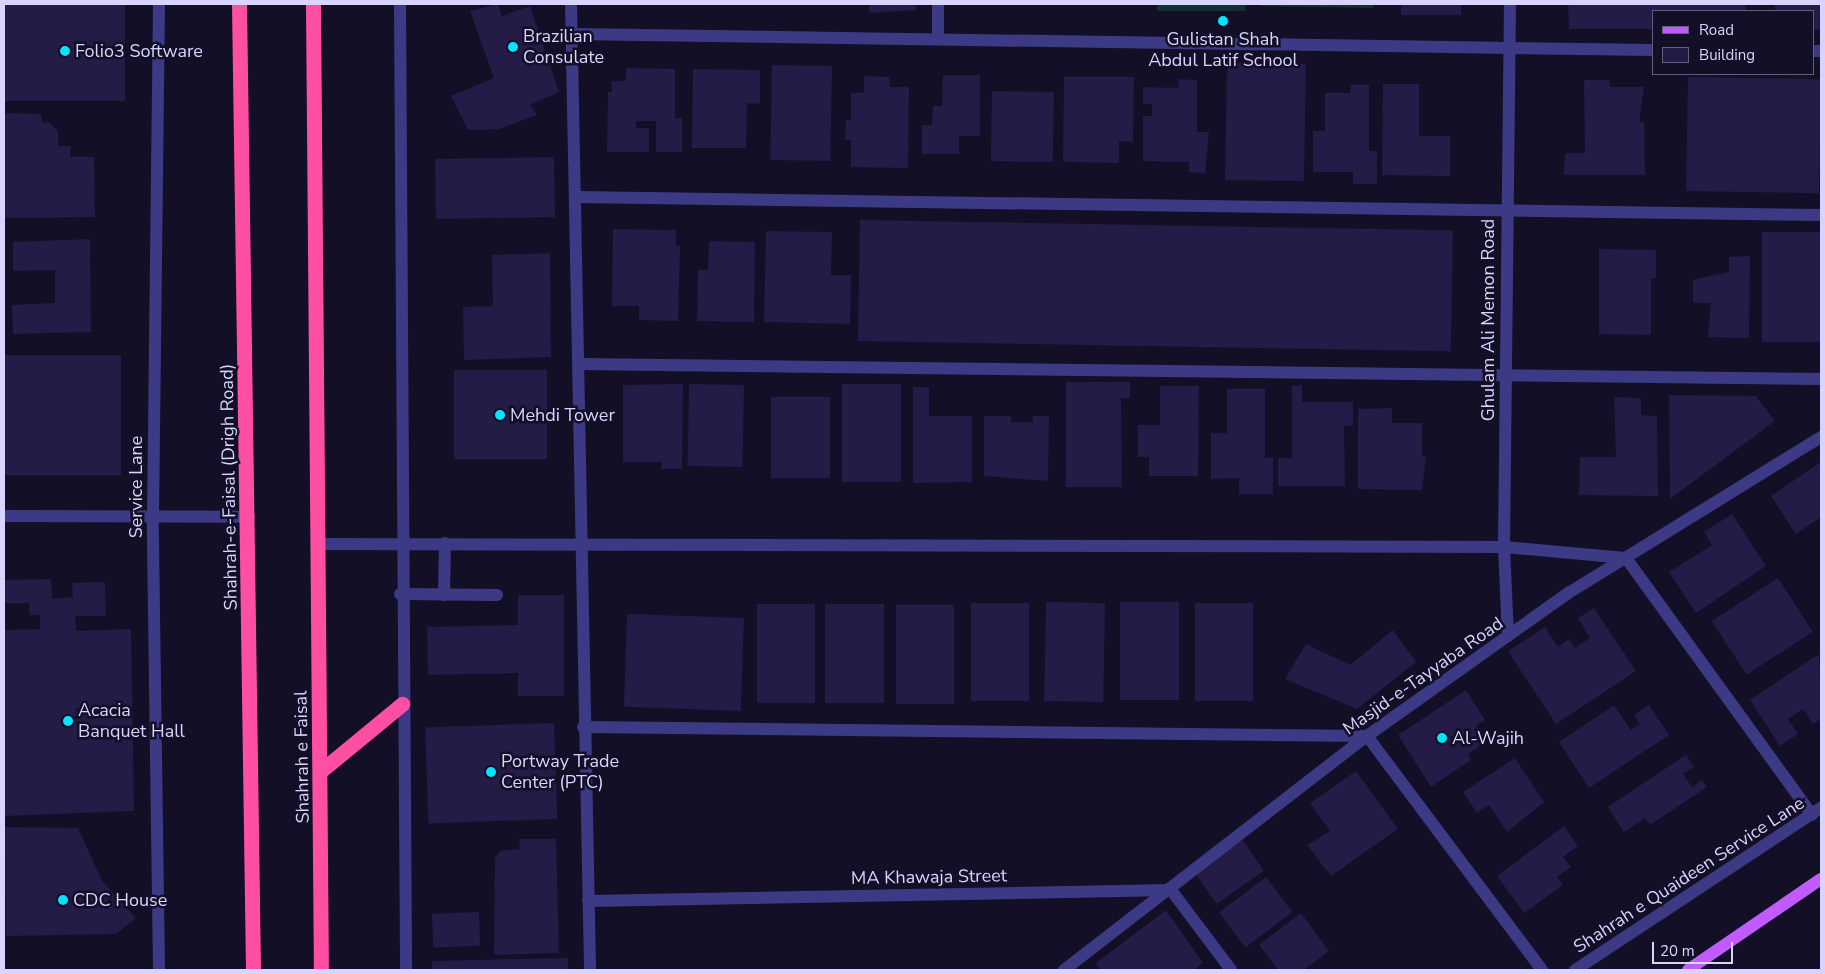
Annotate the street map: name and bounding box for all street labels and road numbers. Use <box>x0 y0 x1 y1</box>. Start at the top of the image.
street label: Ghulam Ali Memon Road <box>1477 219 1499 421</box>
street label: Shahrah-e-Faisal (Drigh Road) <box>216 364 242 610</box>
street label: Service Lane <box>125 436 147 538</box>
street label: Masjid-e-Tayyaba Road <box>1339 612 1507 740</box>
street label: Shahrah e Faisal <box>290 690 314 824</box>
street label: Shahrah e Quaideen Service Lane <box>1570 792 1808 958</box>
street label: MA Khawaja Street <box>851 865 1007 889</box>

